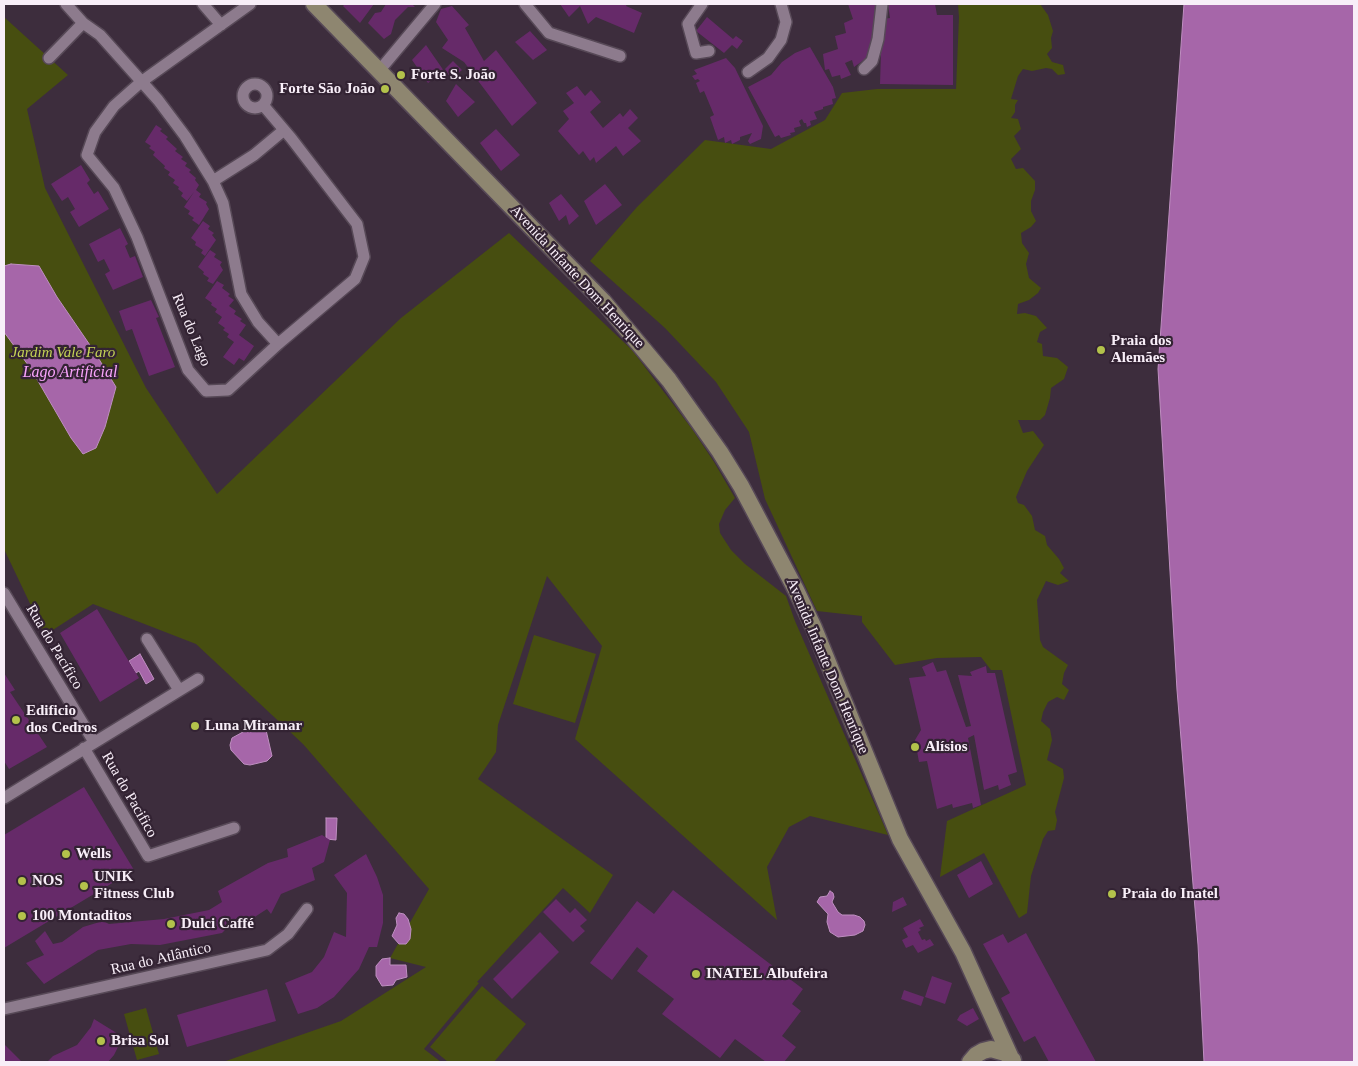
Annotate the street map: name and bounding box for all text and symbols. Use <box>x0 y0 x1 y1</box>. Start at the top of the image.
place label: Forte S. João <box>411 66 496 84</box>
marker: Forte S. João <box>395 69 407 81</box>
place label: Forte São João <box>279 80 375 98</box>
marker: Forte São João <box>379 83 391 95</box>
street label: Avenida Infante Dom Henrique <box>506 202 648 352</box>
street label: Rua do Lago <box>168 291 214 369</box>
place label: Praia dos Alemães <box>1111 332 1171 367</box>
park label: Jardim Vale Faro <box>11 344 115 362</box>
marker: Praia dos Alemães <box>1095 344 1107 356</box>
water label: Lago Artificial <box>23 363 117 383</box>
street label: Avenida Infante Dom Henrique <box>782 575 872 757</box>
street label: Rua do Pacífico <box>22 601 86 693</box>
place label: Edificio dos Cedros <box>26 702 97 737</box>
marker: Edificio dos Cedros <box>10 714 22 726</box>
place label: Luna Miramar <box>205 717 302 735</box>
marker: Luna Miramar <box>189 720 201 732</box>
place label: Alísios <box>925 738 968 756</box>
marker: Alísios <box>909 741 921 753</box>
street label: Rua do Pacifico <box>97 749 161 841</box>
place label: Wells <box>76 845 111 863</box>
marker: Wells <box>60 848 72 860</box>
place label: UNIK Fitness Club <box>94 868 174 903</box>
place label: NOS <box>32 872 63 890</box>
marker: NOS <box>16 875 28 887</box>
marker: UNIK Fitness Club <box>78 880 90 892</box>
place label: Praia do Inatel <box>1122 885 1218 903</box>
marker: Praia do Inatel <box>1106 888 1118 900</box>
place label: 100 Montaditos <box>32 907 132 925</box>
marker: 100 Montaditos <box>16 910 28 922</box>
place label: Dulci Caffé <box>181 915 254 933</box>
marker: Dulci Caffé <box>165 918 177 930</box>
street label: Rua do Atlântico <box>109 939 213 979</box>
place label: INATEL Albufeira <box>706 965 828 983</box>
marker: INATEL Albufeira <box>690 968 702 980</box>
place label: Brisa Sol <box>111 1032 169 1050</box>
marker: Brisa Sol <box>95 1035 107 1047</box>

